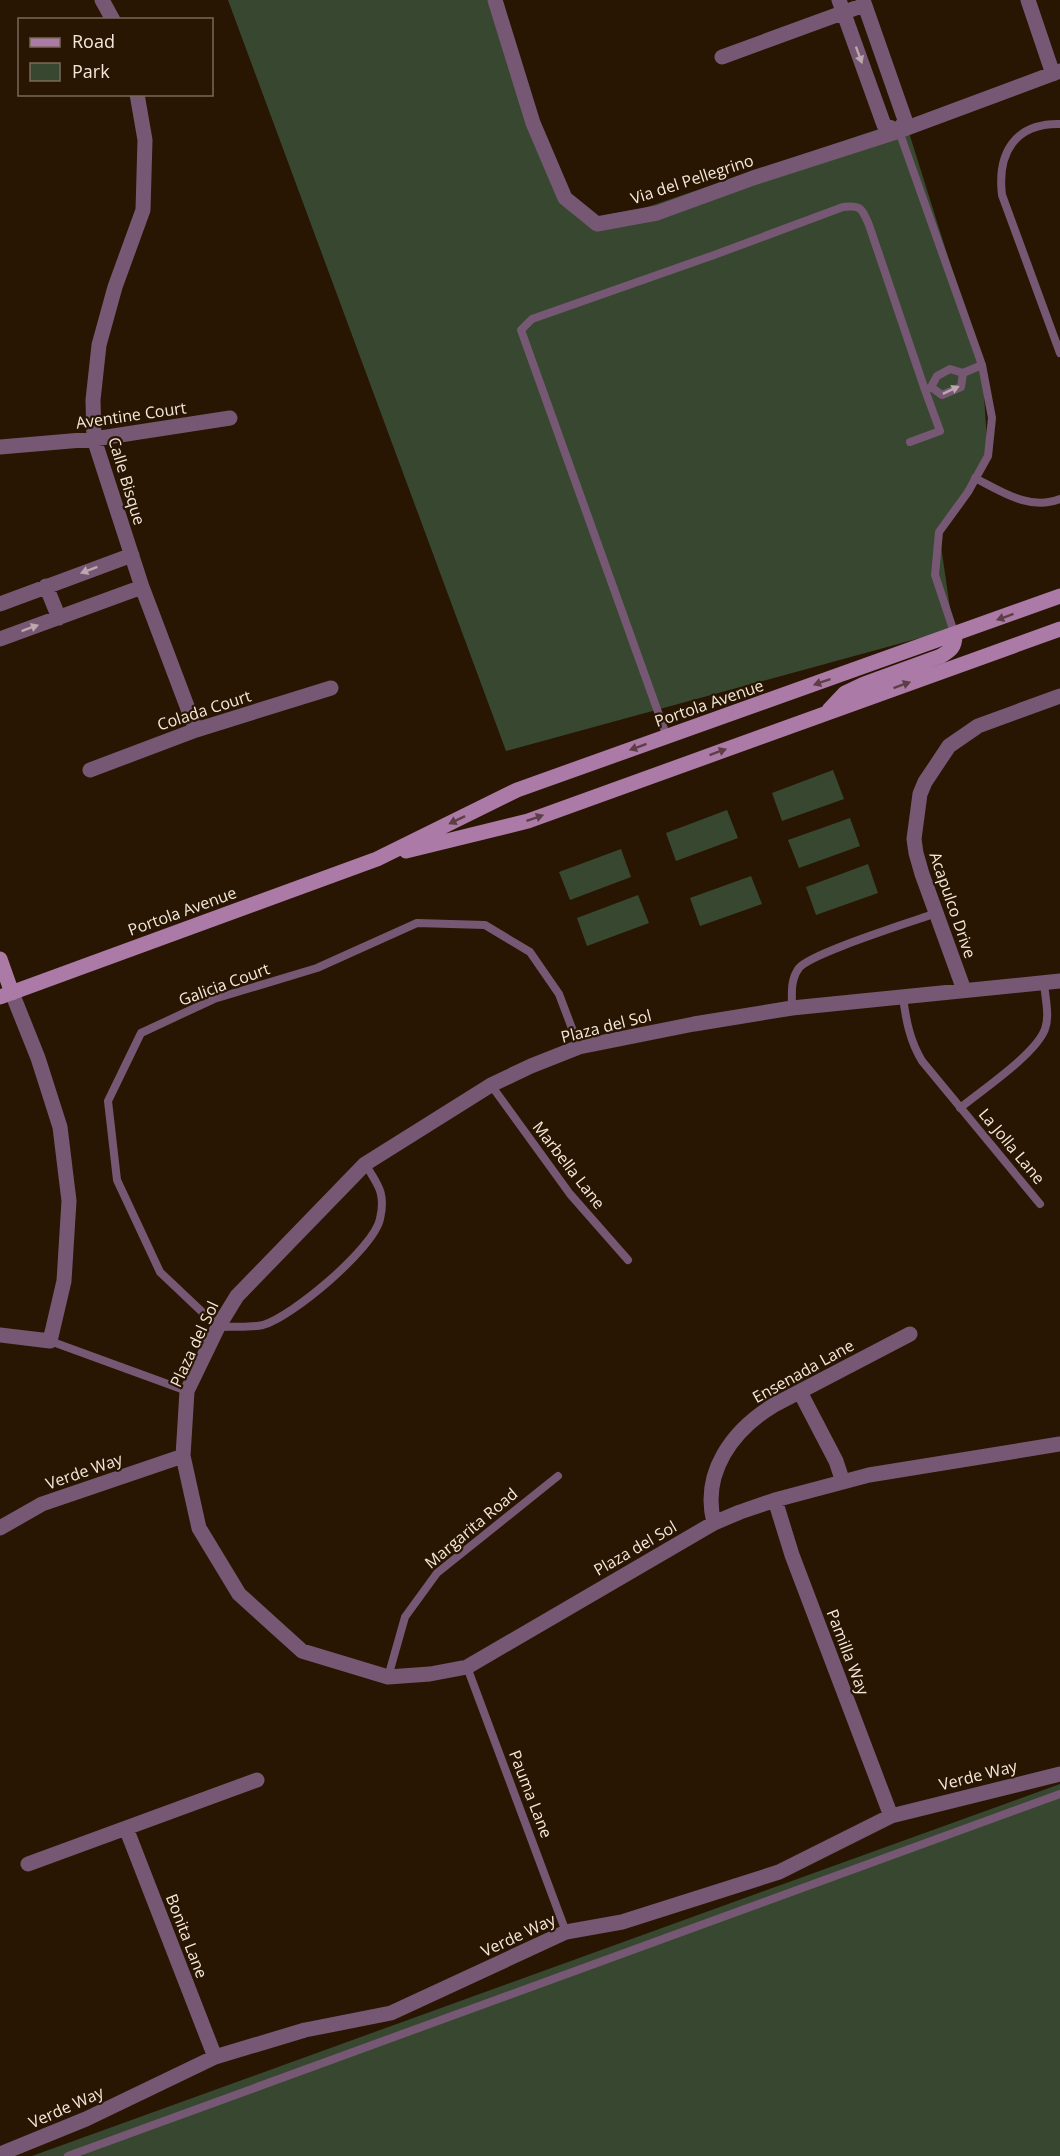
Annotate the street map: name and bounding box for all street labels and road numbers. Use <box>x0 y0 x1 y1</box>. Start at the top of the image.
street label: Via del Pellegrino <box>628 149 756 209</box>
street label: Aventine Court <box>74 396 188 434</box>
street label: Calle Bisque <box>103 434 151 528</box>
street label: Portola Avenue <box>652 674 766 732</box>
street label: Colada Court <box>154 684 254 735</box>
street label: Acapulco Drive <box>925 849 981 961</box>
street label: Portola Avenue <box>125 881 239 941</box>
street label: Galicia Court <box>176 957 273 1011</box>
street label: Plaza del Sol <box>558 1004 654 1048</box>
street label: La Jolla Lane <box>974 1104 1050 1189</box>
street label: Marbella Lane <box>528 1117 610 1213</box>
street label: Plaza del Sol <box>164 1297 224 1391</box>
street label: Ensenada Lane <box>748 1334 858 1408</box>
street label: Verde Way <box>43 1447 126 1494</box>
street label: Margarita Road <box>420 1483 522 1573</box>
street label: Plaza del Sol <box>589 1515 681 1581</box>
street label: Pamilla Way <box>822 1606 875 1699</box>
street label: Pauma Lane <box>504 1747 558 1841</box>
street label: Verde Way <box>937 1754 1020 1795</box>
street label: Bonita Lane <box>161 1891 213 1981</box>
street label: Verde Way <box>477 1908 560 1962</box>
street label: Verde Way <box>25 2080 108 2133</box>

